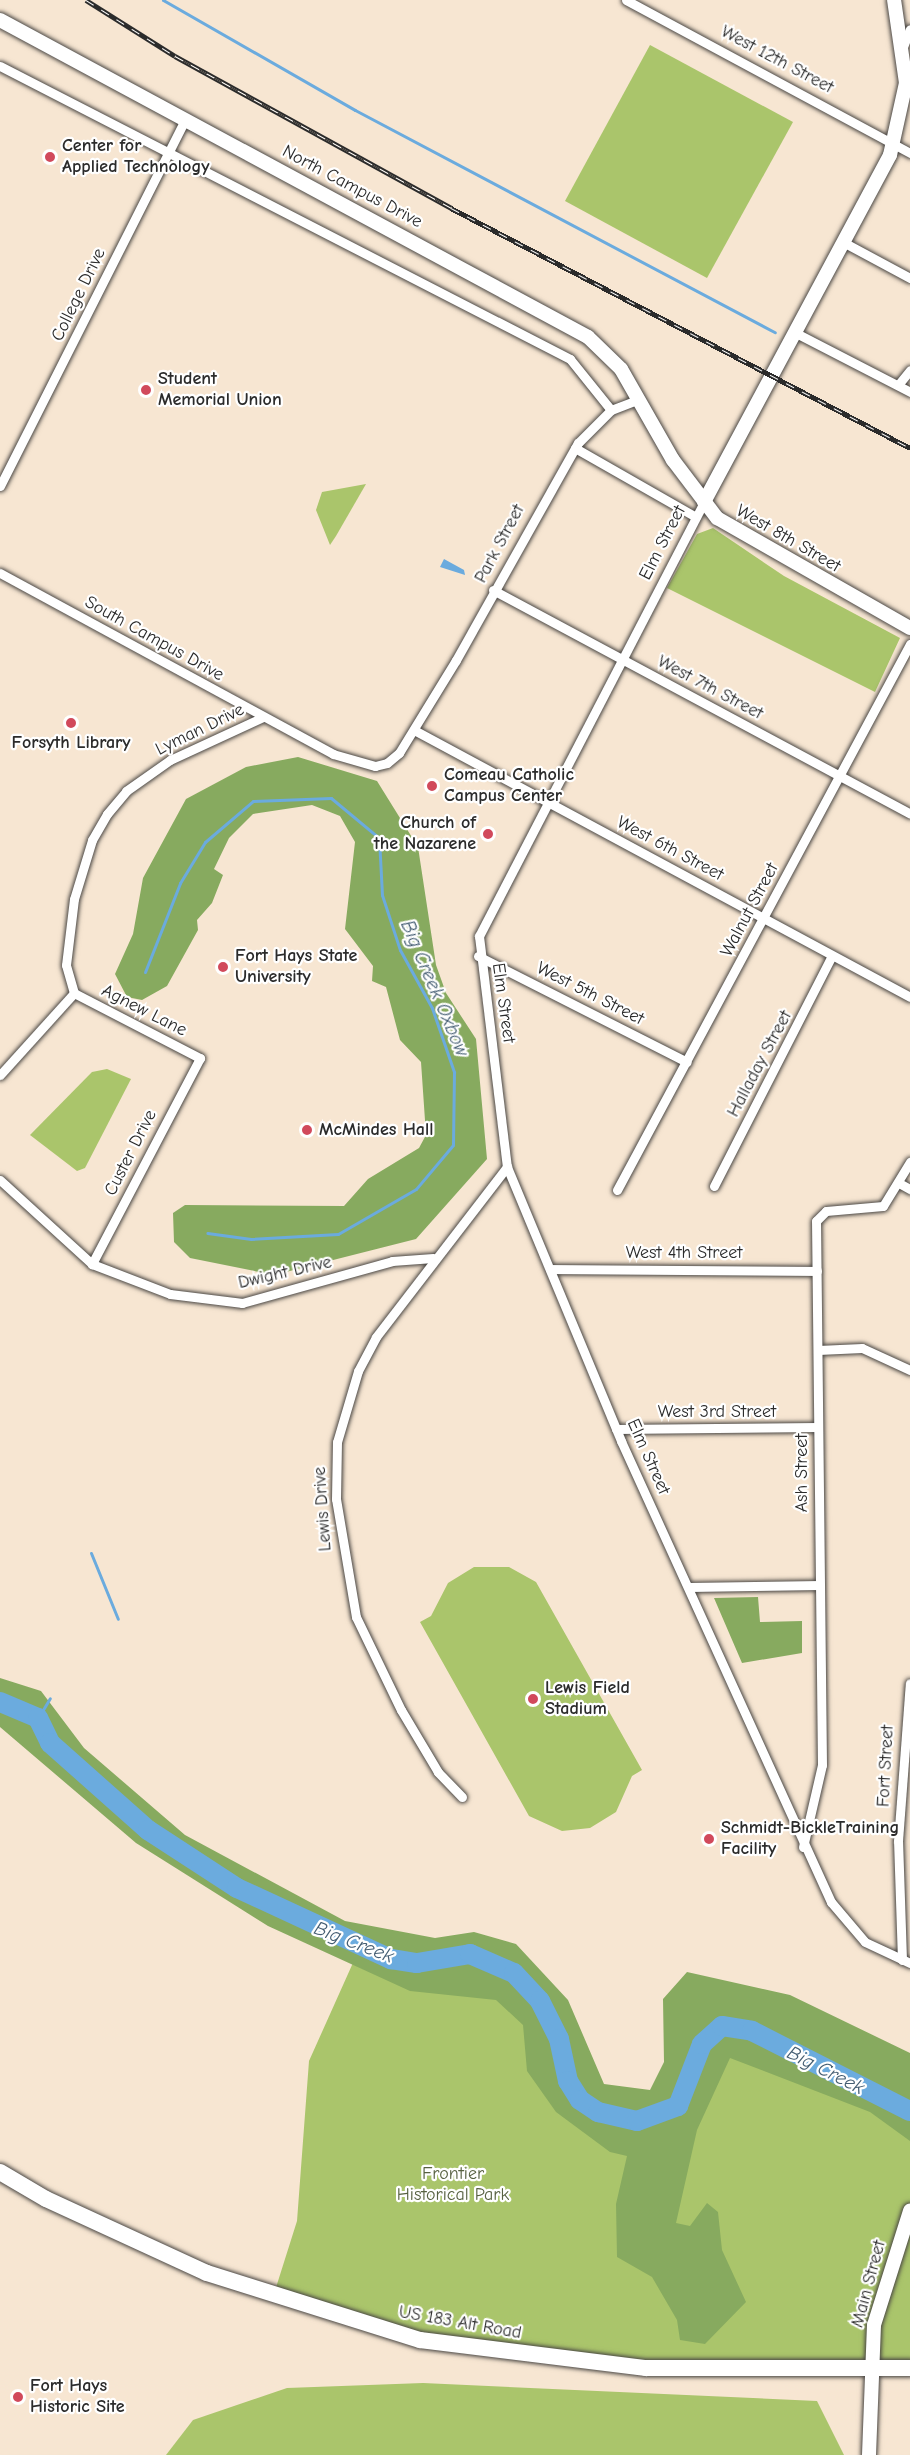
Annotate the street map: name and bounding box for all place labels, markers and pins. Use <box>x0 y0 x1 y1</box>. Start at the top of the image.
place label: Center for Applied Technology <box>62 136 209 178</box>
marker: Center for Applied Technology <box>43 150 57 164</box>
place label: Student Memorial Union <box>158 369 282 412</box>
marker: Student Memorial Union <box>139 383 153 397</box>
marker: Forsyth Library <box>64 716 78 730</box>
place label: Forsyth Library <box>11 732 131 754</box>
place label: Comeau Catholic Campus Center <box>444 765 574 808</box>
marker: Comeau Catholic Campus Center <box>425 779 439 793</box>
place label: Church of the Nazarene <box>374 813 476 856</box>
marker: Church of the Nazarene <box>481 827 495 841</box>
place label: Fort Hays State University <box>235 946 357 988</box>
marker: Fort Hays State University <box>216 960 230 974</box>
place label: McMindes Hall <box>319 1119 433 1141</box>
marker: McMindes Hall <box>300 1123 314 1137</box>
place label: Lewis Field Stadium <box>545 1678 630 1720</box>
marker: Lewis Field Stadium <box>526 1692 540 1706</box>
place label: Schmidt-BickleTraining Facility <box>721 1818 899 1860</box>
marker: Schmidt-BickleTraining Facility <box>702 1832 716 1846</box>
place label: Fort Hays Historic Site <box>30 2376 125 2418</box>
marker: Fort Hays Historic Site <box>11 2390 25 2404</box>

